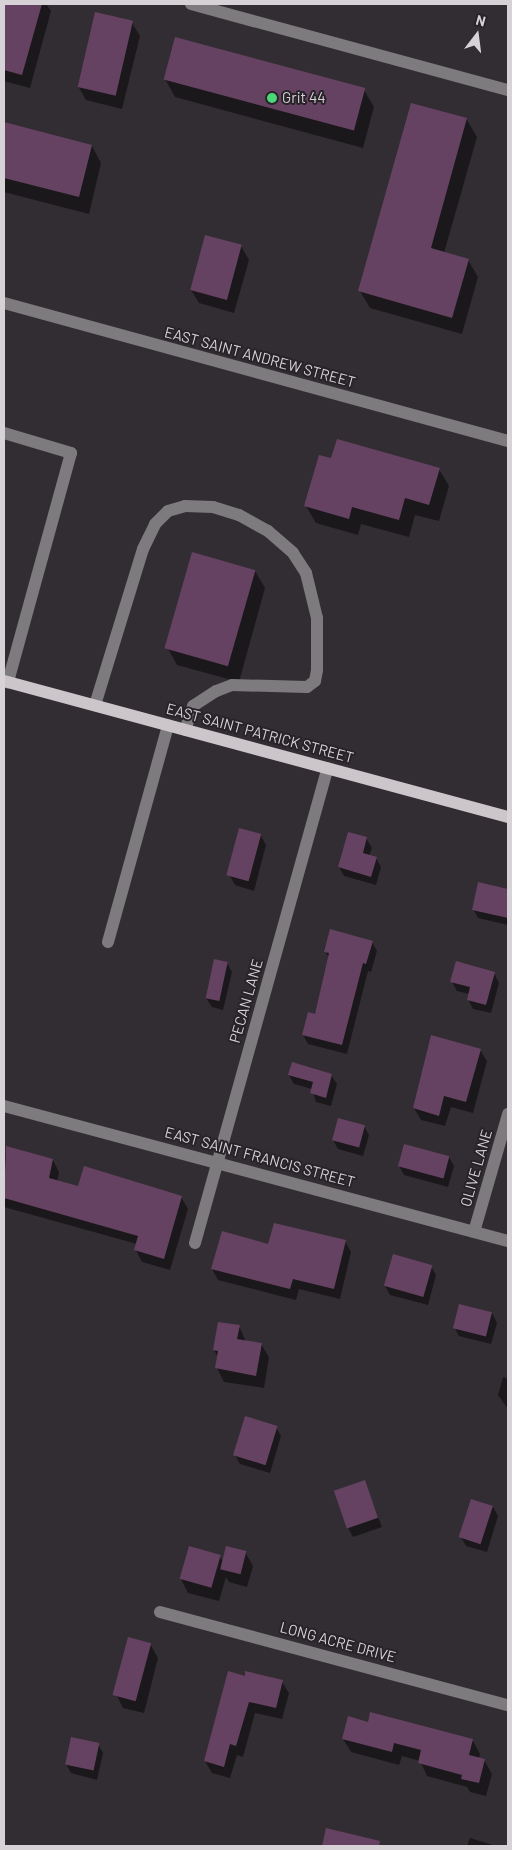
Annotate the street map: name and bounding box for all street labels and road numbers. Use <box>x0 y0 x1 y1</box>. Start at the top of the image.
street label: EAST SAINT ANDREW STREET <box>163 323 357 391</box>
street label: EAST SAINT PATRICK STREET <box>164 699 356 767</box>
street label: PECAN LANE <box>225 957 267 1045</box>
street label: EAST SAINT FRANCIS STREET <box>163 1123 357 1191</box>
street label: OLIVE LANE <box>456 1127 496 1209</box>
street label: LONG ACRE DRIVE <box>278 1618 398 1666</box>

